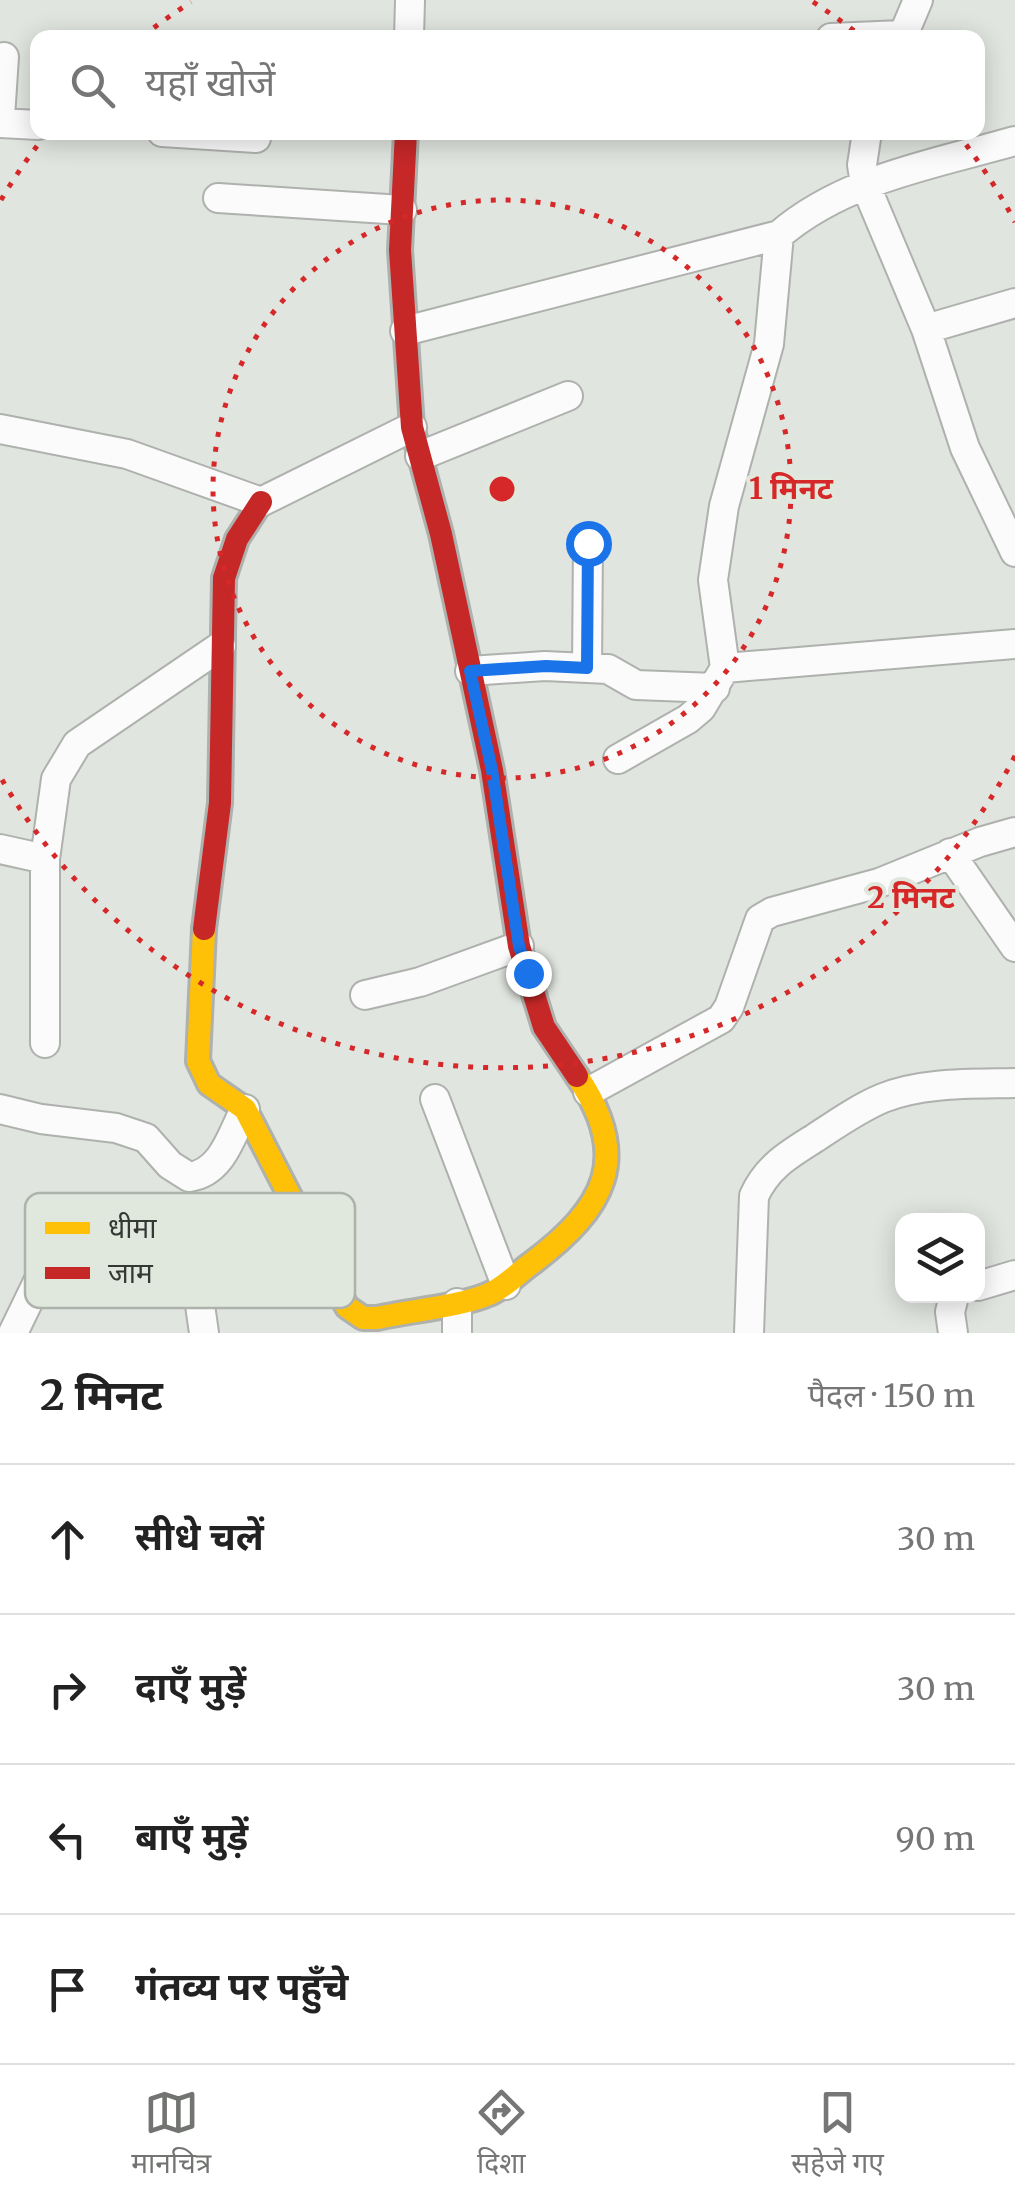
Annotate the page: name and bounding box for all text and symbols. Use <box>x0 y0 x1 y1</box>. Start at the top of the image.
search box <box>30 30 985 140</box>
icon: search <box>65 58 120 113</box>
text: यहाँ खोजें <box>145 59 275 106</box>
text: 1 मिनट <box>749 469 834 507</box>
centre of rings <box>484 471 520 507</box>
route start <box>566 521 612 567</box>
text: 2 मिनट <box>867 878 956 916</box>
route end <box>506 951 552 997</box>
legend <box>25 1193 355 1308</box>
text: धीमा <box>108 1210 157 1246</box>
map controls <box>895 1213 985 1303</box>
button: layers <box>895 1213 985 1303</box>
text: जाम <box>108 1255 154 1291</box>
text: 2 मिनट <box>40 1369 163 1421</box>
text: पैदल · 150 m <box>808 1376 975 1416</box>
icon: ahead <box>40 1512 95 1567</box>
text: सीधे चलें <box>135 1513 264 1560</box>
text: 30 m <box>897 1519 975 1559</box>
icon: right <box>40 1662 95 1717</box>
text: दाएँ मुड़ें <box>135 1663 246 1710</box>
text: 30 m <box>897 1669 975 1709</box>
icon: left <box>40 1812 95 1867</box>
text: बाएँ मुड़ें <box>135 1813 248 1860</box>
text: 90 m <box>896 1819 975 1859</box>
icon: arrive <box>40 1962 95 2017</box>
text: गंतव्य पर पहुँचे <box>135 1963 348 2010</box>
tab: मानचित्र <box>131 2085 211 2184</box>
tab: दिशा <box>474 2085 529 2184</box>
tab: सहेजे गए <box>791 2085 884 2184</box>

